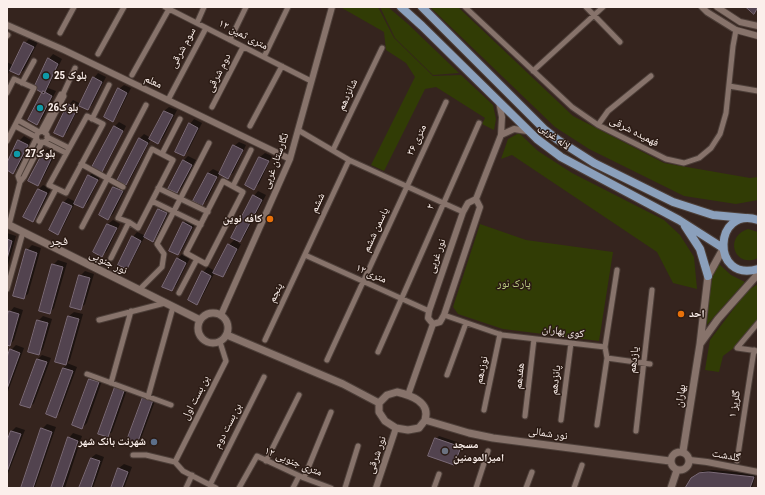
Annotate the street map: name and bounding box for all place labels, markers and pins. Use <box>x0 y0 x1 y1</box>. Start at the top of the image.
place label: بلوک 25 <box>54 69 87 83</box>
marker: بلوک 25 <box>41 71 51 81</box>
place label: بلوک26 <box>48 101 78 115</box>
marker: بلوک26 <box>35 103 45 113</box>
place label: بلوک27 <box>25 147 55 161</box>
marker: بلوک27 <box>12 149 22 159</box>
place label: کافه نوین <box>223 212 262 226</box>
marker: کافه نوین <box>265 214 275 224</box>
place label: احد <box>689 307 705 321</box>
marker: احد <box>676 309 686 319</box>
place label: شهرنت بانک شهر <box>78 435 146 449</box>
marker: شهرنت بانک شهر <box>149 437 159 447</box>
place label: مسجد امیرالمومنین <box>453 438 504 464</box>
marker: مسجد امیرالمومنین <box>440 446 450 456</box>

